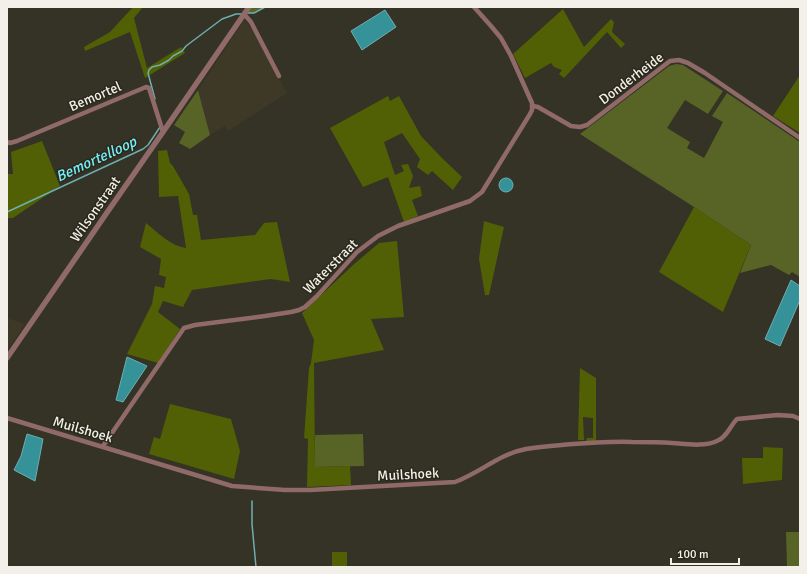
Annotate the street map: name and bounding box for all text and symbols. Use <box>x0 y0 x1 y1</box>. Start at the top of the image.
street label: Donderheide <box>596 49 667 108</box>
street label: Bemortel <box>66 78 124 115</box>
water label: Bemortelloop <box>53 132 140 186</box>
street label: Wilsonstraat <box>67 173 124 245</box>
street label: Waterstraat <box>299 235 361 297</box>
street label: Muilshoek <box>51 413 115 446</box>
street label: Muilshoek <box>377 464 439 485</box>
scale bar <box>671 540 739 566</box>
text: 100 m <box>677 547 709 562</box>

